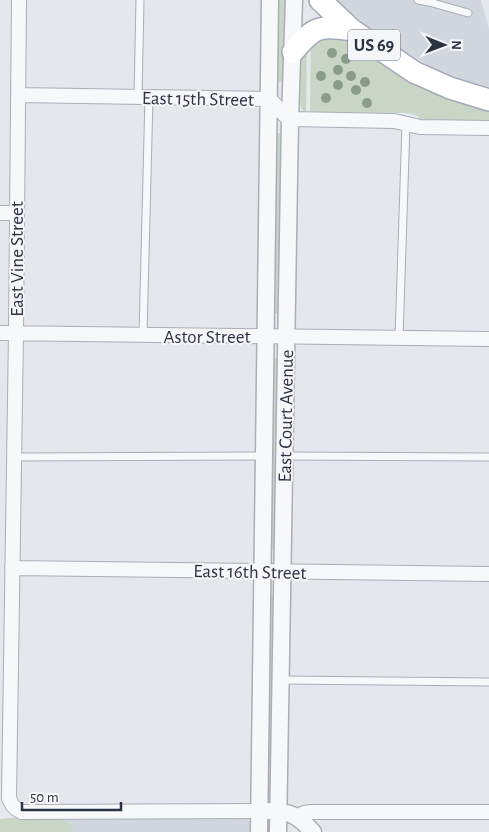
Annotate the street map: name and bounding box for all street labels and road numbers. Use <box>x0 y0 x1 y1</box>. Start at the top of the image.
road number: US 69 <box>348 30 400 60</box>
street label: East 15th Street <box>142 89 254 110</box>
street label: East Vine Street <box>8 201 27 317</box>
street label: Astor Street <box>164 328 250 347</box>
street label: East Court Avenue <box>276 349 297 483</box>
street label: East 16th Street <box>193 562 307 583</box>

